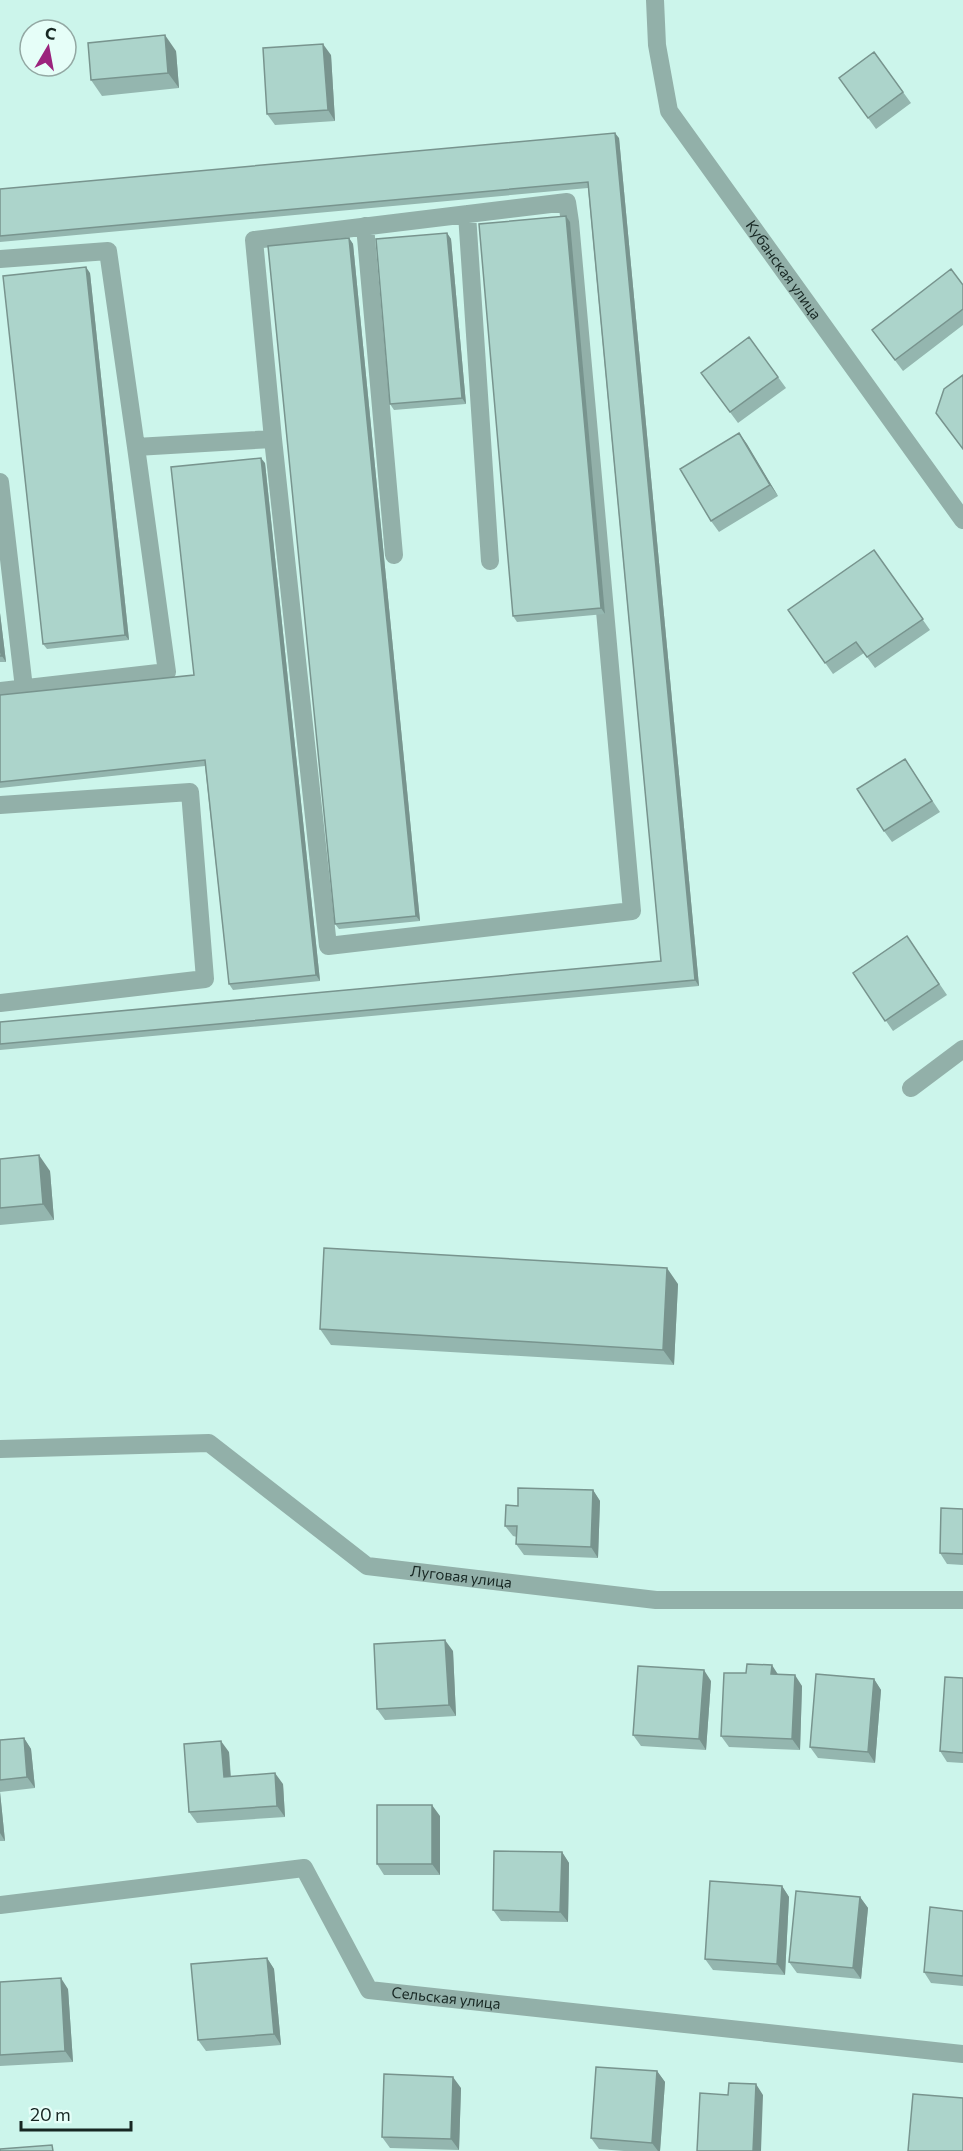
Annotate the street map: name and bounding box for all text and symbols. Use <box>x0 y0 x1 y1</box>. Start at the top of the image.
north arrow <box>18 18 78 78</box>
text: С <box>44 22 58 43</box>
street label: Кубанская улица <box>742 216 826 323</box>
street label: Луговая улица <box>409 1561 513 1591</box>
street label: Сельская улица <box>391 1982 502 2012</box>
scale bar <box>21 2094 130 2132</box>
text: 20 m <box>30 2103 71 2125</box>

